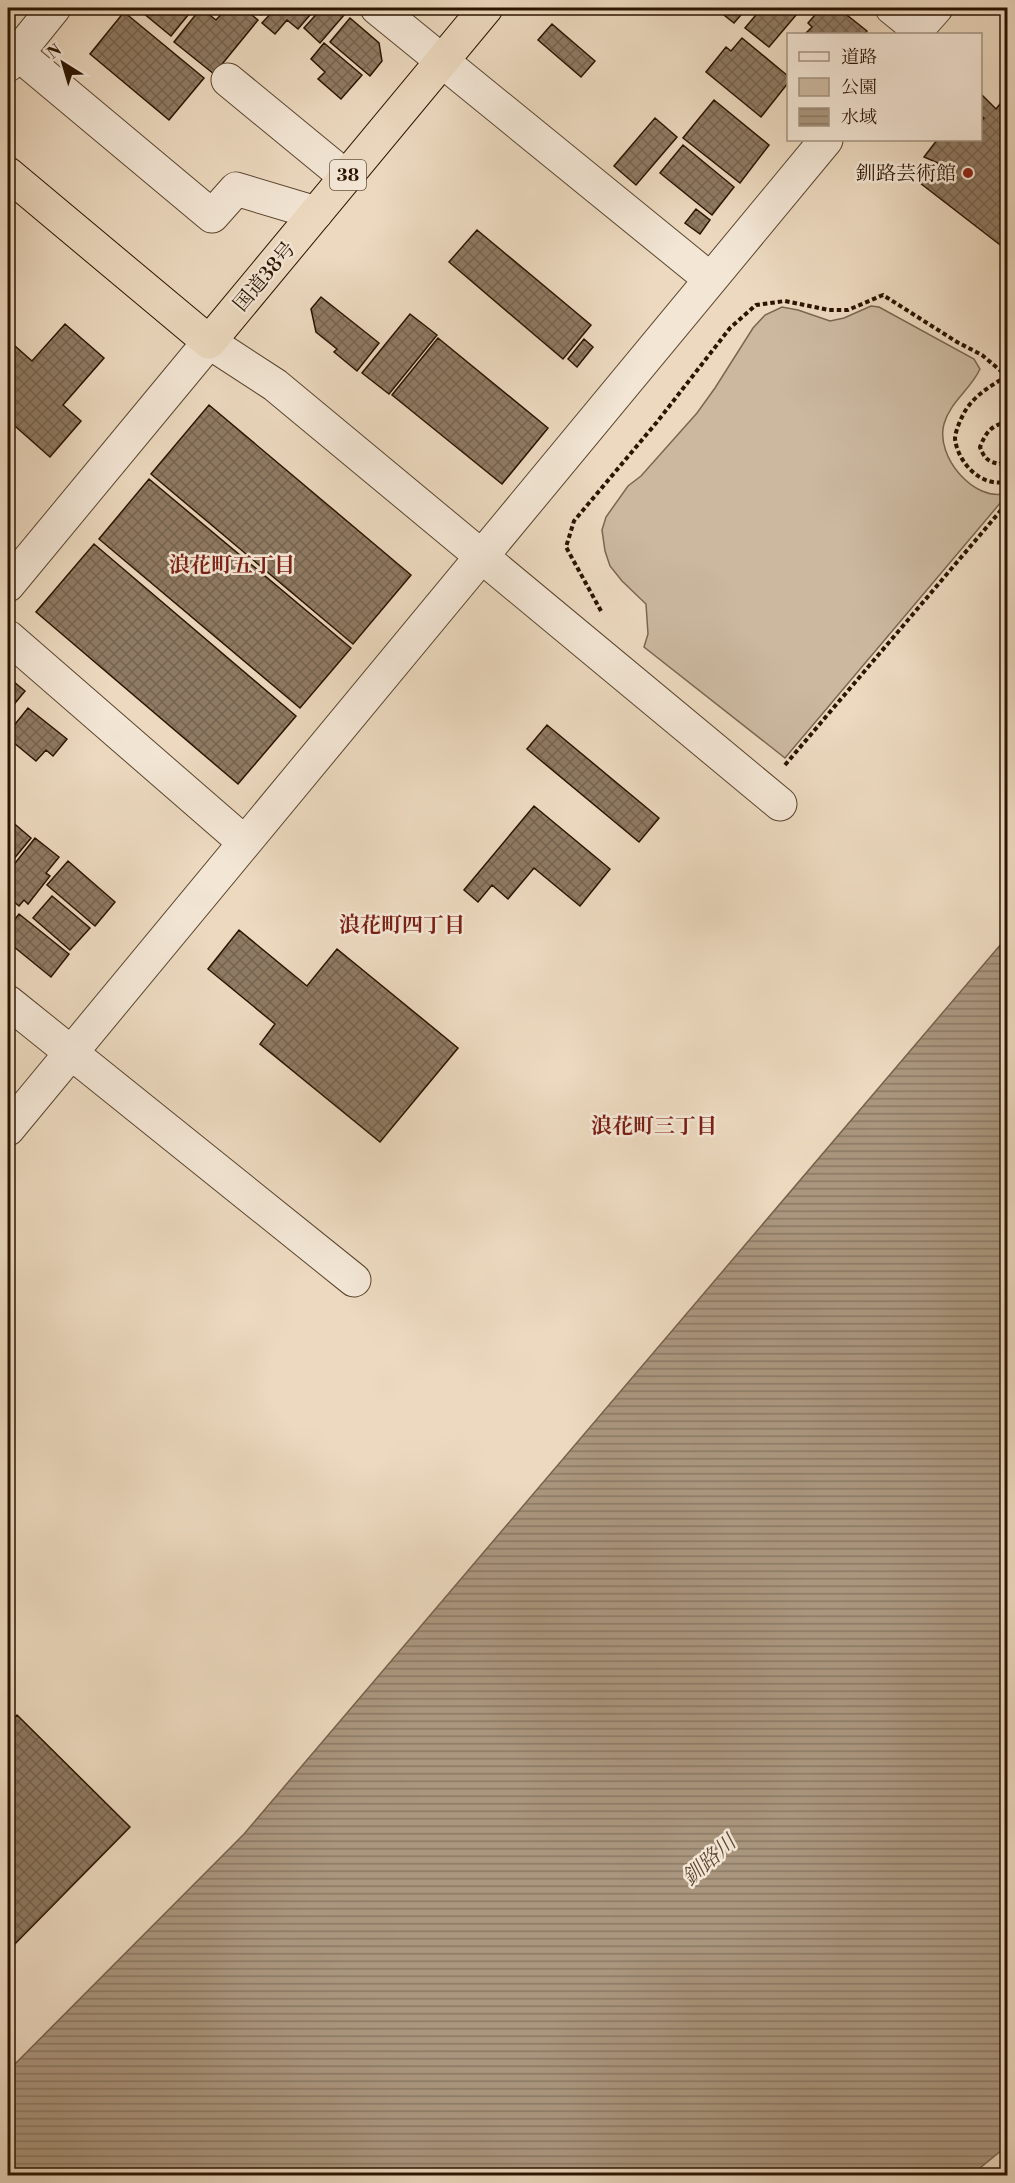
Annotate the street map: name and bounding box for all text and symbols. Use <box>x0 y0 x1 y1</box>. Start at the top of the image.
north arrow <box>33 33 93 93</box>
legend <box>787 33 982 141</box>
text: N <box>44 40 66 64</box>
text: 道路 <box>841 46 877 69</box>
text: 公園 <box>841 76 877 99</box>
text: 水域 <box>841 106 877 129</box>
road number: 38 <box>330 160 366 190</box>
place label: 釧路芸術館 <box>856 162 956 187</box>
marker: 釧路芸術館 <box>961 166 975 180</box>
street label: 国道38号 <box>229 237 302 317</box>
district label: 浪花町五丁目 <box>169 553 295 579</box>
district label: 浪花町四丁目 <box>339 913 465 939</box>
district label: 浪花町三丁目 <box>591 1114 717 1140</box>
water label: 釧路川 <box>678 1829 743 1891</box>

